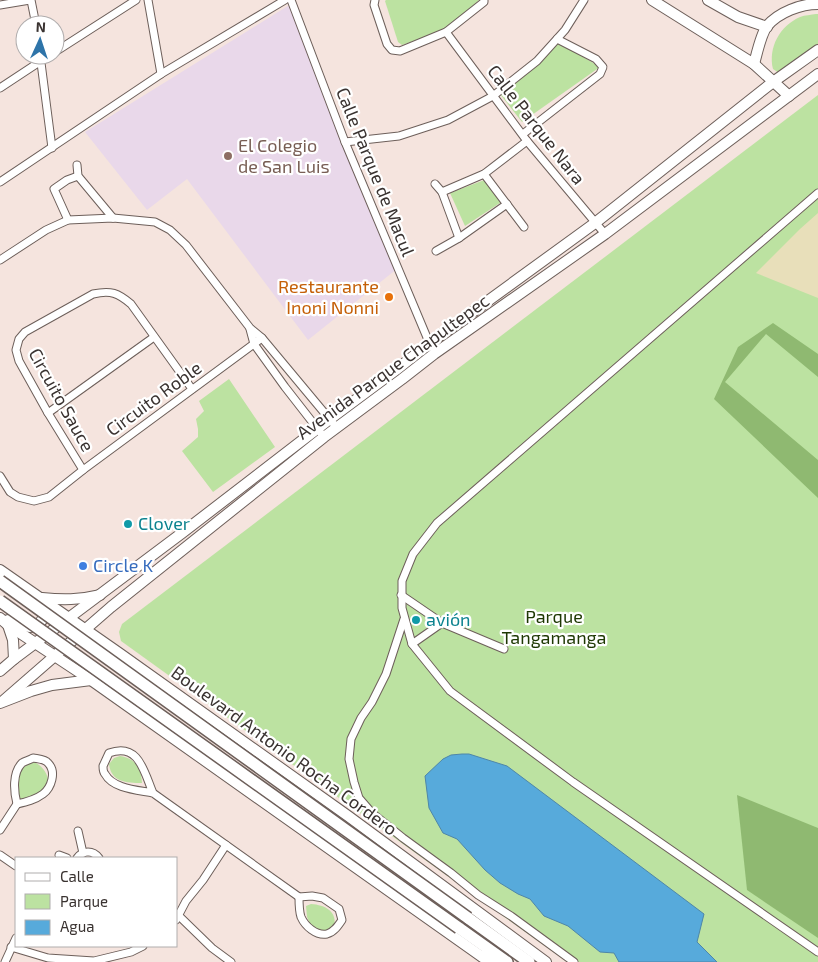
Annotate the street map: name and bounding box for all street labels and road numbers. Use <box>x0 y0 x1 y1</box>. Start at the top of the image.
street label: Calle Parque Nara <box>483 60 590 189</box>
street label: Calle Parque de Macul <box>332 84 420 260</box>
street label: Avenida Parque Chapultepec <box>292 289 493 443</box>
street label: Circuito Sauce <box>24 344 99 455</box>
street label: Circuito Roble <box>101 356 206 440</box>
street label: Boulevard Antonio Rocha Cordero <box>167 661 402 840</box>

